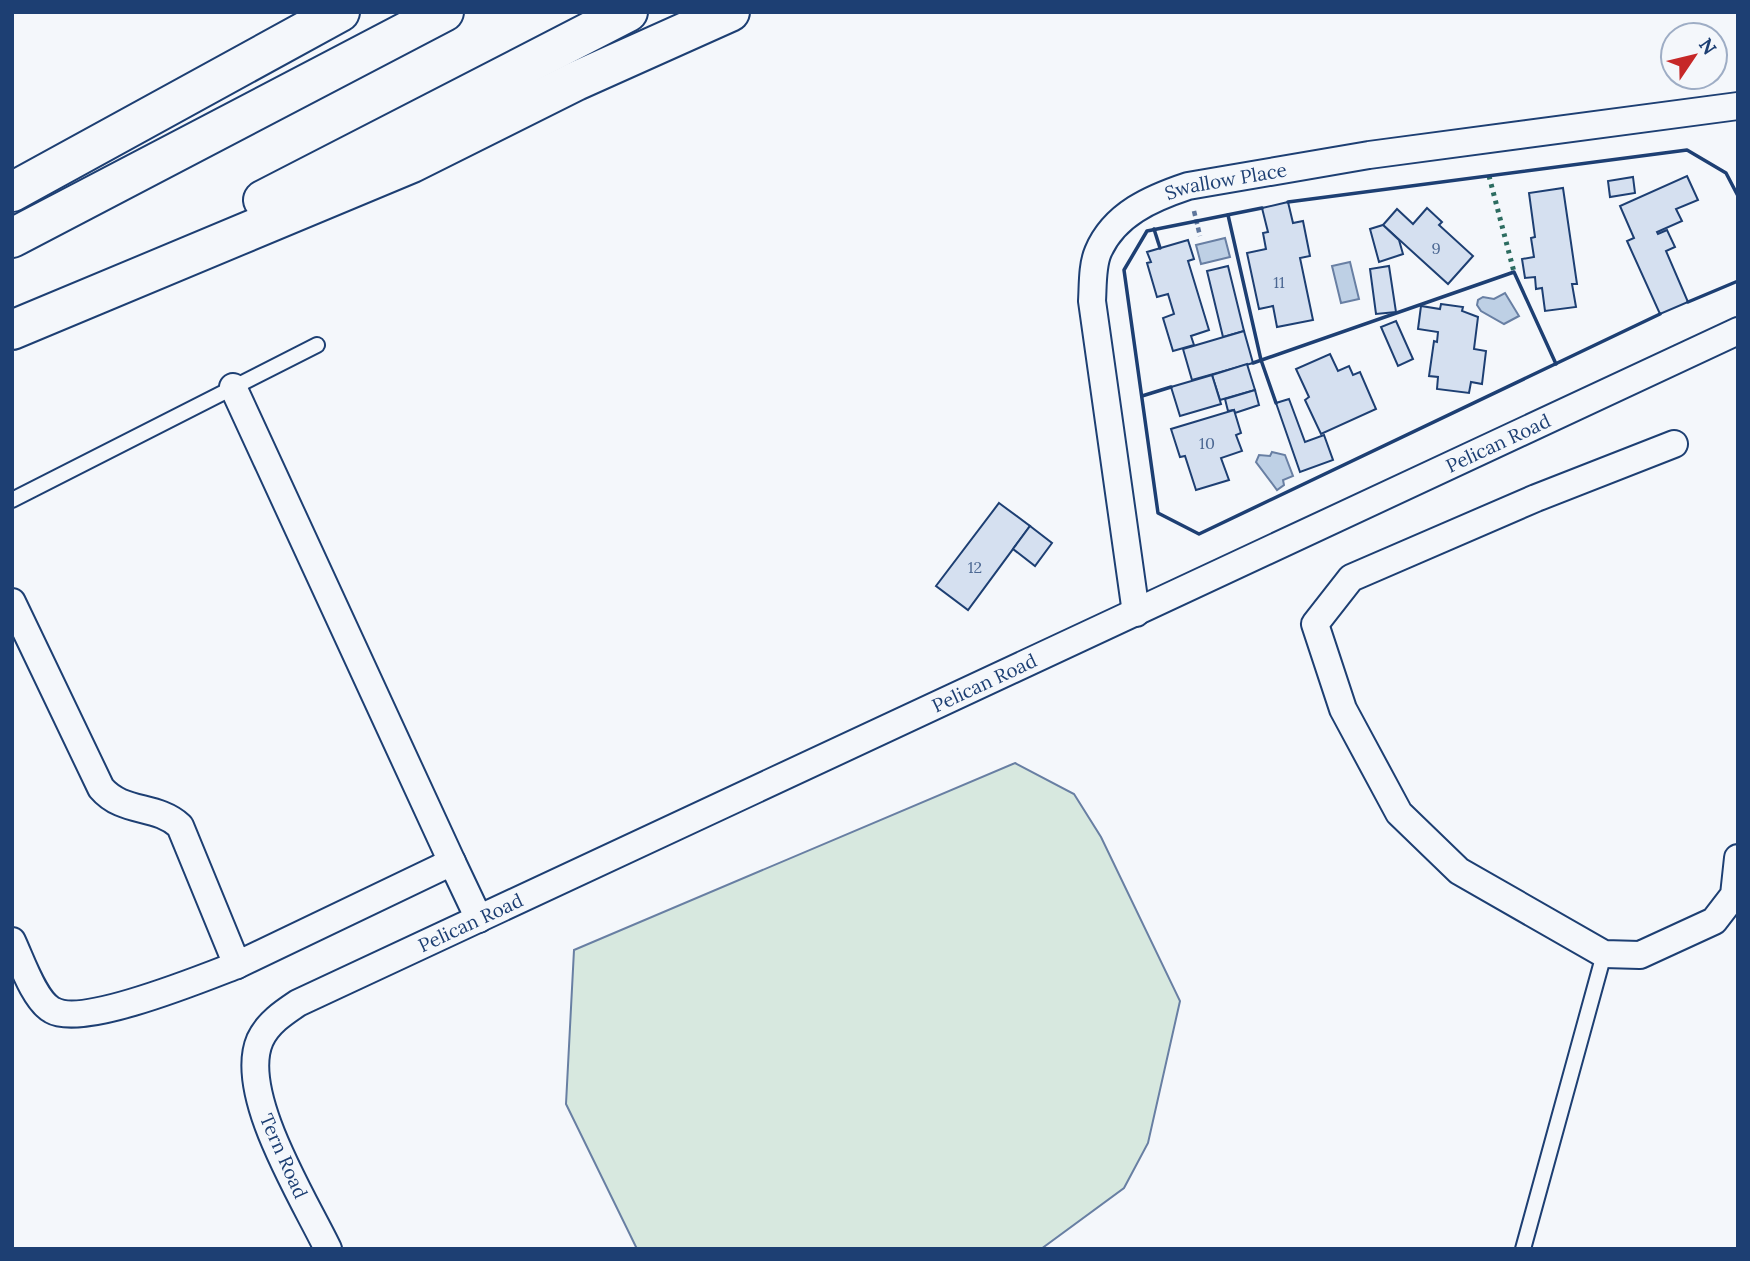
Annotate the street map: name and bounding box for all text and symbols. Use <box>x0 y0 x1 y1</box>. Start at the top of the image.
north arrow <box>1659 21 1729 91</box>
text: N <box>1694 33 1722 59</box>
street label: Swallow Place <box>1161 157 1289 205</box>
house number: 9 <box>1431 238 1441 258</box>
house number: 11 <box>1273 272 1285 292</box>
street label: Pelican Road <box>1442 408 1554 478</box>
house number: 10 <box>1199 433 1215 453</box>
house number: 12 <box>968 557 982 577</box>
street label: Pelican Road <box>928 648 1040 717</box>
street label: Pelican Road <box>414 888 527 957</box>
street label: Tern Road <box>255 1110 313 1202</box>

